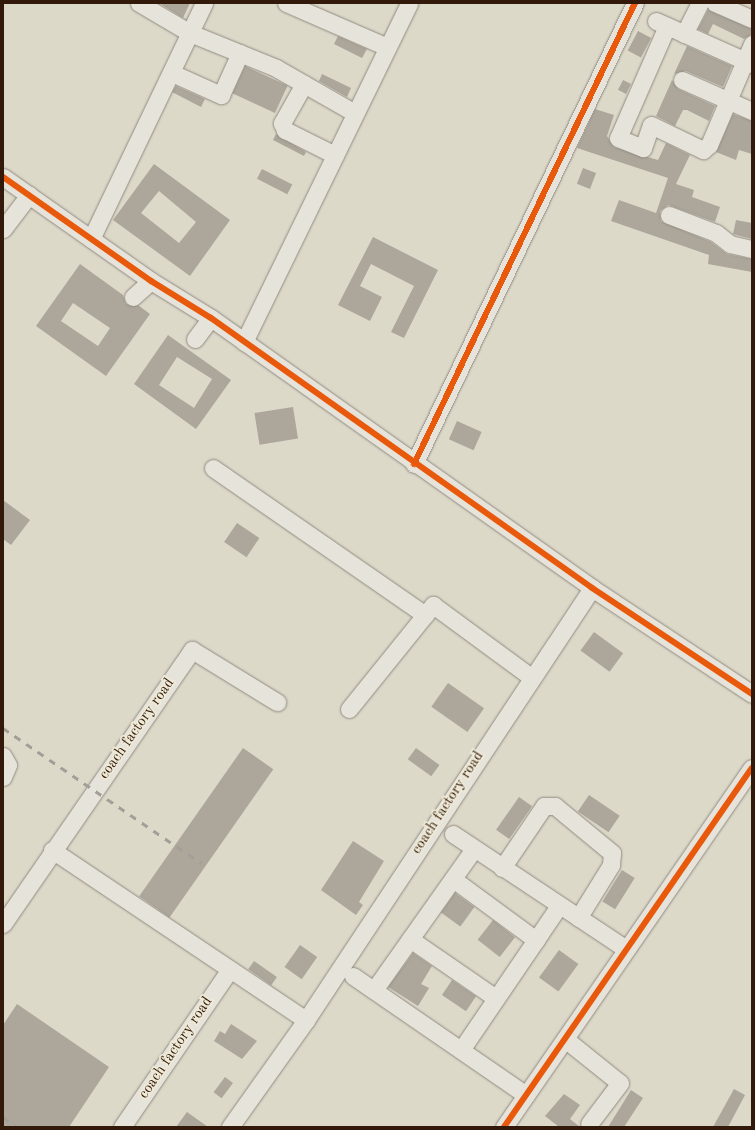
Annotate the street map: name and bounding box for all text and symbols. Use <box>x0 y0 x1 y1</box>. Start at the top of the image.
street label: coach factory road <box>95 675 179 783</box>
street label: coach factory road <box>408 748 488 858</box>
street label: coach factory road <box>135 994 217 1102</box>

